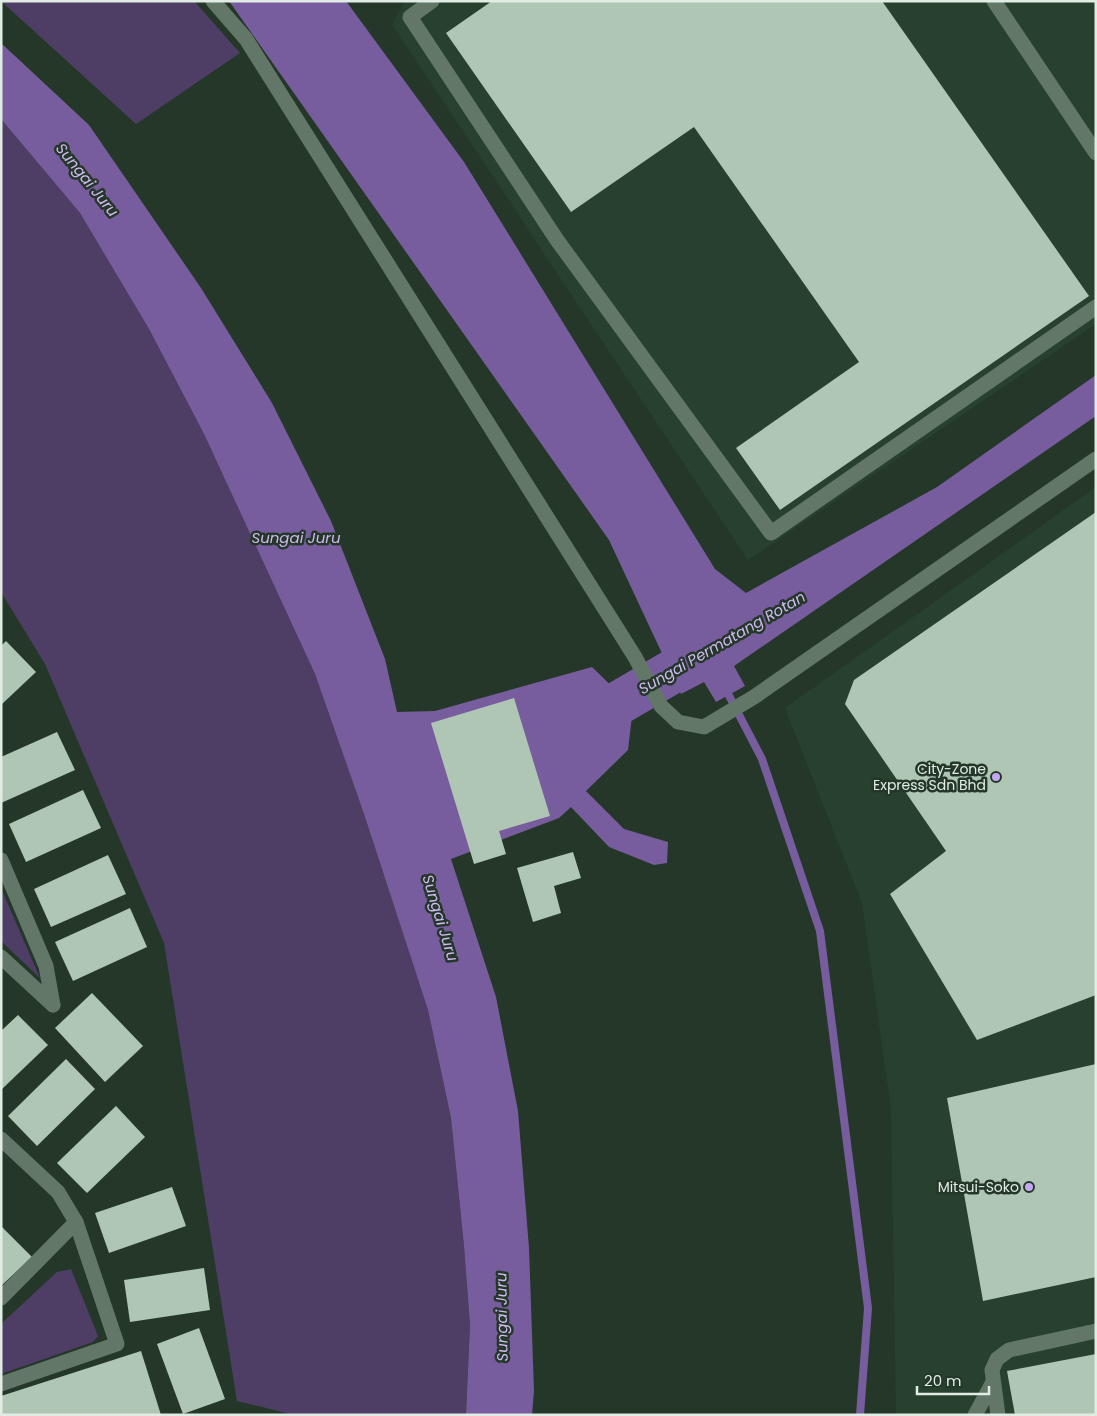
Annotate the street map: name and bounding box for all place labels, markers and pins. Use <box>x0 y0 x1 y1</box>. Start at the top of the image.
place label: City-Zone Express Sdn Bhd <box>873 759 986 795</box>
marker: City-Zone Express Sdn Bhd <box>990 771 1002 783</box>
place label: Mitsui-Soko <box>938 1177 1019 1197</box>
marker: Mitsui-Soko <box>1023 1181 1035 1193</box>

